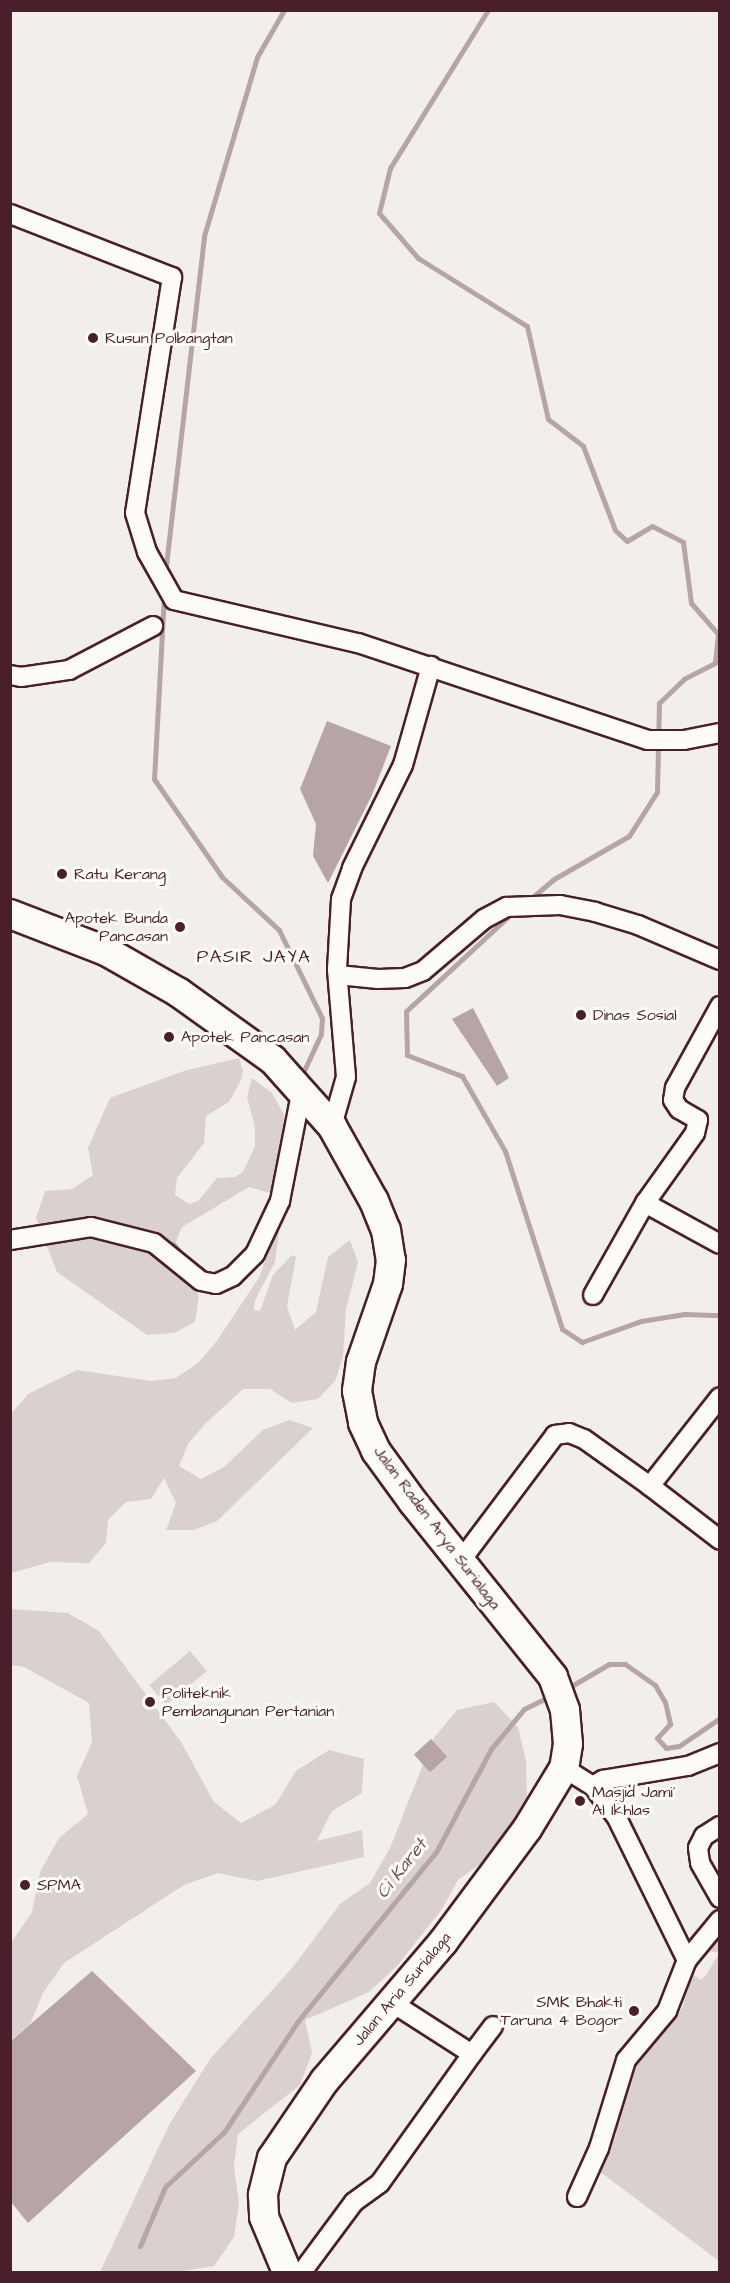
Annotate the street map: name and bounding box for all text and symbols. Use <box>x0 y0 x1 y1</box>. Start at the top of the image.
place label: Rusun Polbangtan <box>105 328 233 348</box>
marker: Rusun Polbangtan <box>86 331 100 345</box>
place label: Ratu Kerang <box>74 864 166 884</box>
marker: Ratu Kerang <box>55 867 69 881</box>
place label: Apotek Bunda Pancasan <box>65 908 168 946</box>
marker: Apotek Bunda Pancasan <box>173 920 187 934</box>
district label: PASIR JAYA <box>197 946 311 968</box>
place label: Dinas Sosial <box>593 1005 677 1025</box>
marker: Dinas Sosial <box>574 1008 588 1022</box>
place label: Apotek Pancasan <box>181 1027 309 1047</box>
marker: Apotek Pancasan <box>162 1030 176 1044</box>
street label: Jalan Raden Arya Surialaga <box>369 1442 505 1614</box>
place label: Politeknik Pembangunan Pertanian <box>162 1683 334 1721</box>
marker: Politeknik Pembangunan Pertanian <box>143 1695 157 1709</box>
place label: Masjid Jami' Al Ikhlas <box>592 1782 675 1820</box>
marker: Masjid Jami' Al Ikhlas <box>573 1794 587 1808</box>
water label: Ci Karet <box>372 1835 432 1903</box>
place label: SPMA <box>37 1875 81 1895</box>
marker: SPMA <box>18 1878 32 1892</box>
street label: Jalan Aria Surialaga <box>349 1928 455 2050</box>
place label: SMK Bhakti Taruna 4 Bogor <box>501 1992 622 2030</box>
marker: SMK Bhakti Taruna 4 Bogor <box>627 2004 641 2018</box>

